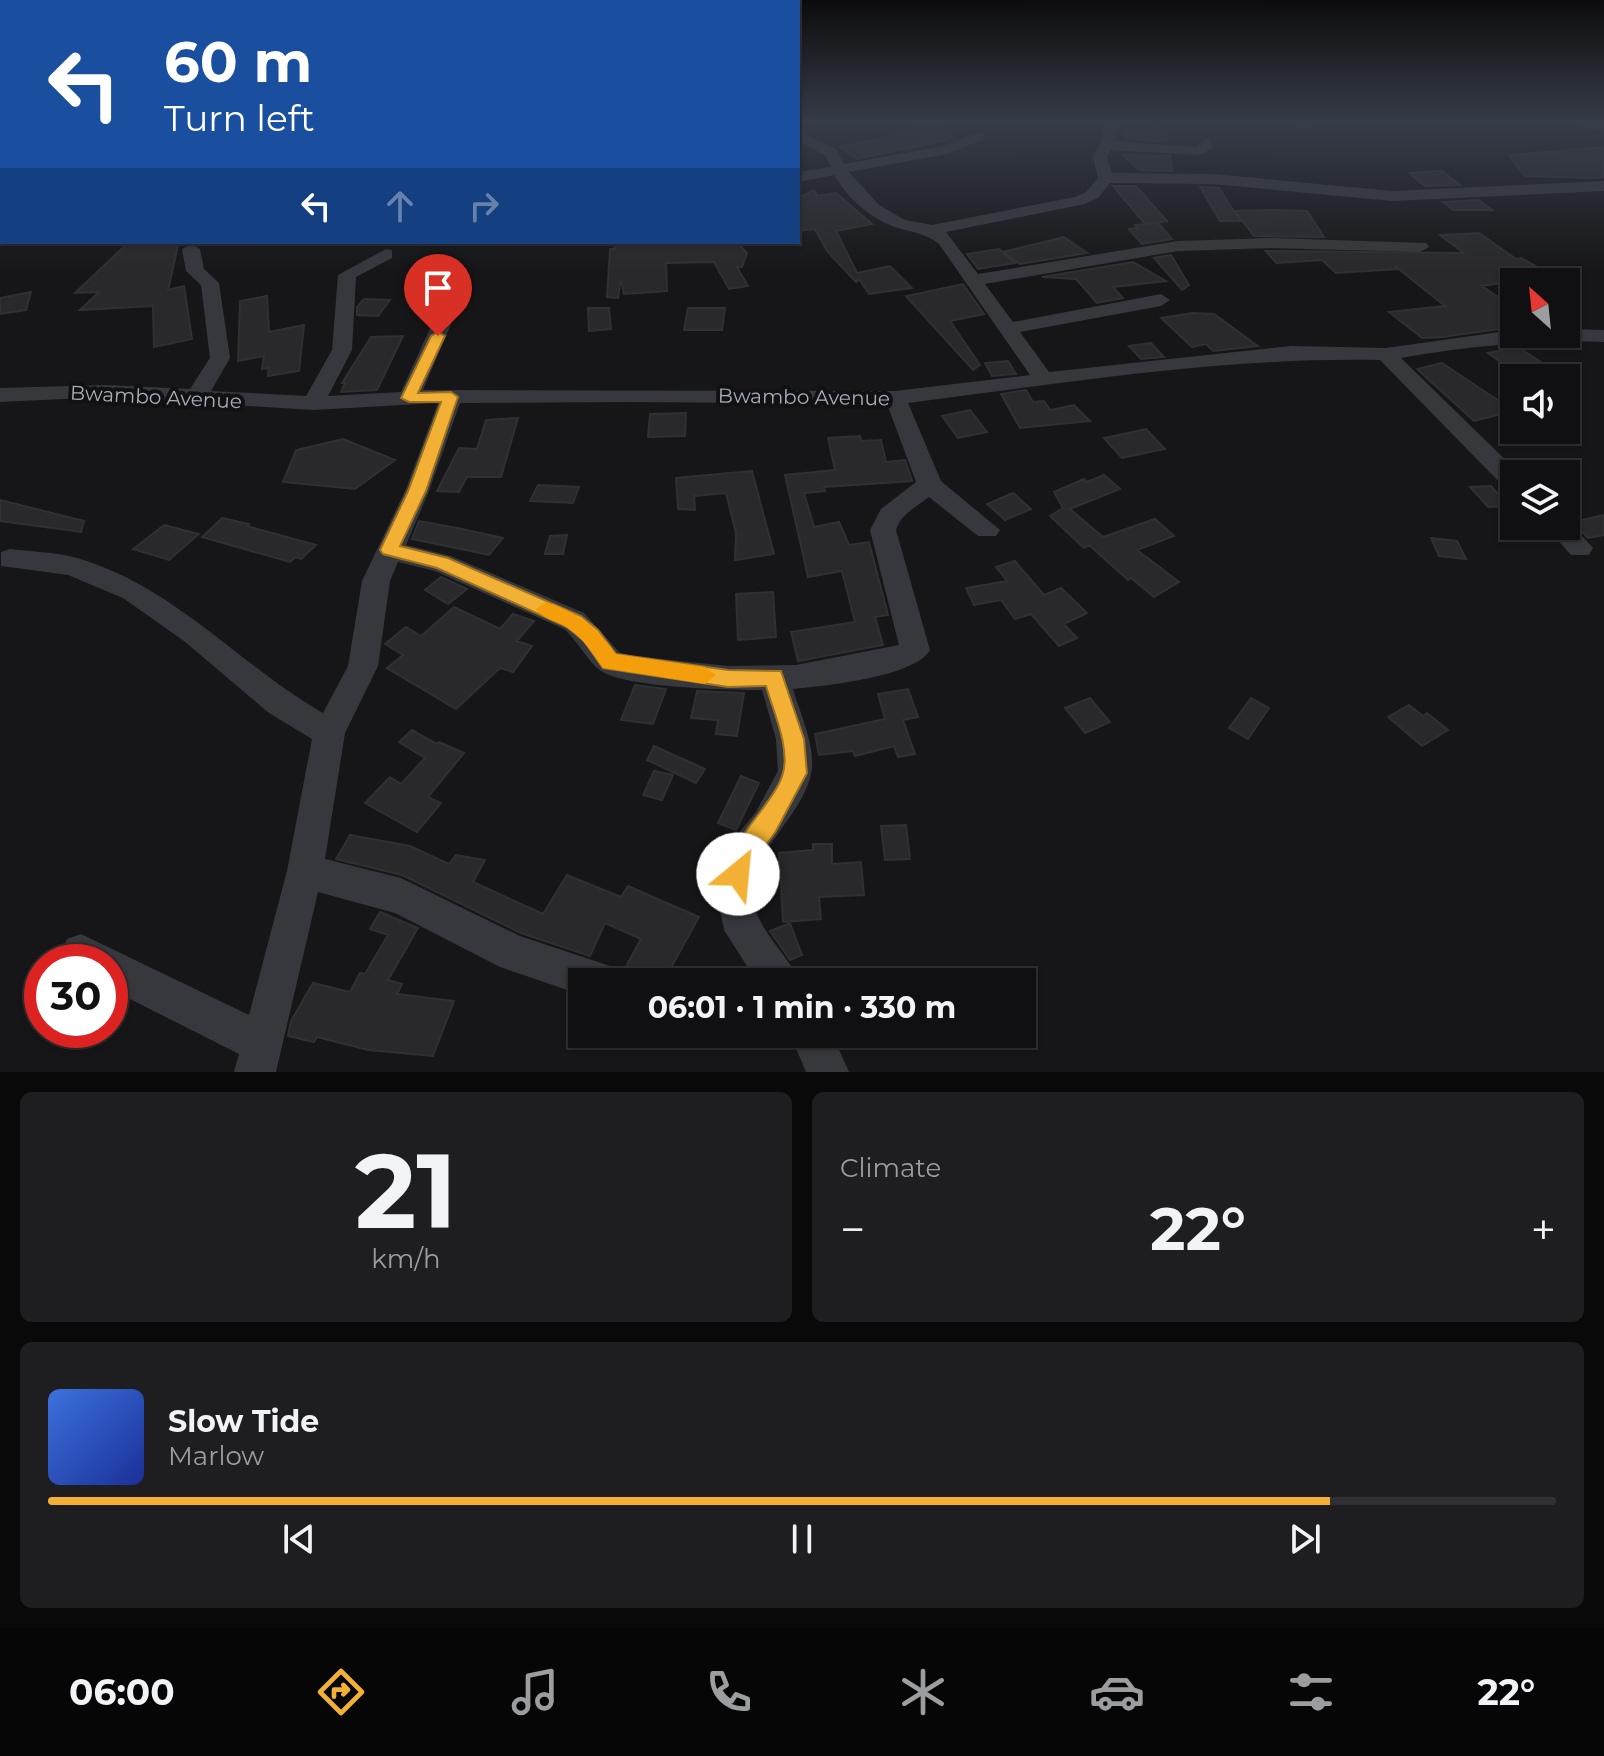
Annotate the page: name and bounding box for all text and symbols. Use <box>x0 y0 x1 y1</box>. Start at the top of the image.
text: 60 m <box>164 28 312 96</box>
icon: left <box>32 32 136 136</box>
text: Turn left <box>164 96 315 140</box>
icon: left <box>294 184 338 228</box>
icon: ahead <box>378 184 422 228</box>
icon: right <box>462 184 506 228</box>
pin <box>404 254 472 336</box>
icon: arrive <box>416 266 460 310</box>
north arrow <box>1500 268 1580 348</box>
map controls <box>1500 268 1580 540</box>
button: sound <box>1500 364 1580 444</box>
street label: Bwambo Avenue <box>69 381 243 413</box>
street label: Bwambo Avenue <box>718 383 890 411</box>
button: layers <box>1500 460 1580 540</box>
position arrow <box>696 832 780 916</box>
speed limit sign: 30 <box>24 944 128 1048</box>
text: 06:01 · 1 min · 330 m <box>648 989 956 1026</box>
text: 21 <box>355 1127 457 1254</box>
text: Climate <box>840 1152 941 1184</box>
text: 22° <box>1150 1192 1246 1265</box>
text: − <box>840 1202 865 1256</box>
text: + <box>1531 1202 1556 1256</box>
text: km/h <box>371 1243 441 1275</box>
text: Slow Tide <box>168 1403 319 1440</box>
text: Marlow <box>168 1440 264 1472</box>
icon: previous <box>277 1517 321 1561</box>
icon: pause <box>780 1517 824 1561</box>
icon: next <box>1283 1517 1327 1561</box>
icon: directions <box>313 1664 369 1720</box>
icon: music <box>507 1664 563 1720</box>
icon: phone <box>701 1664 757 1720</box>
icon: climate <box>895 1664 951 1720</box>
icon: car <box>1089 1664 1145 1720</box>
icon: filters <box>1283 1664 1339 1720</box>
text: 06:00 <box>69 1670 175 1714</box>
text: 22° <box>1477 1670 1535 1714</box>

